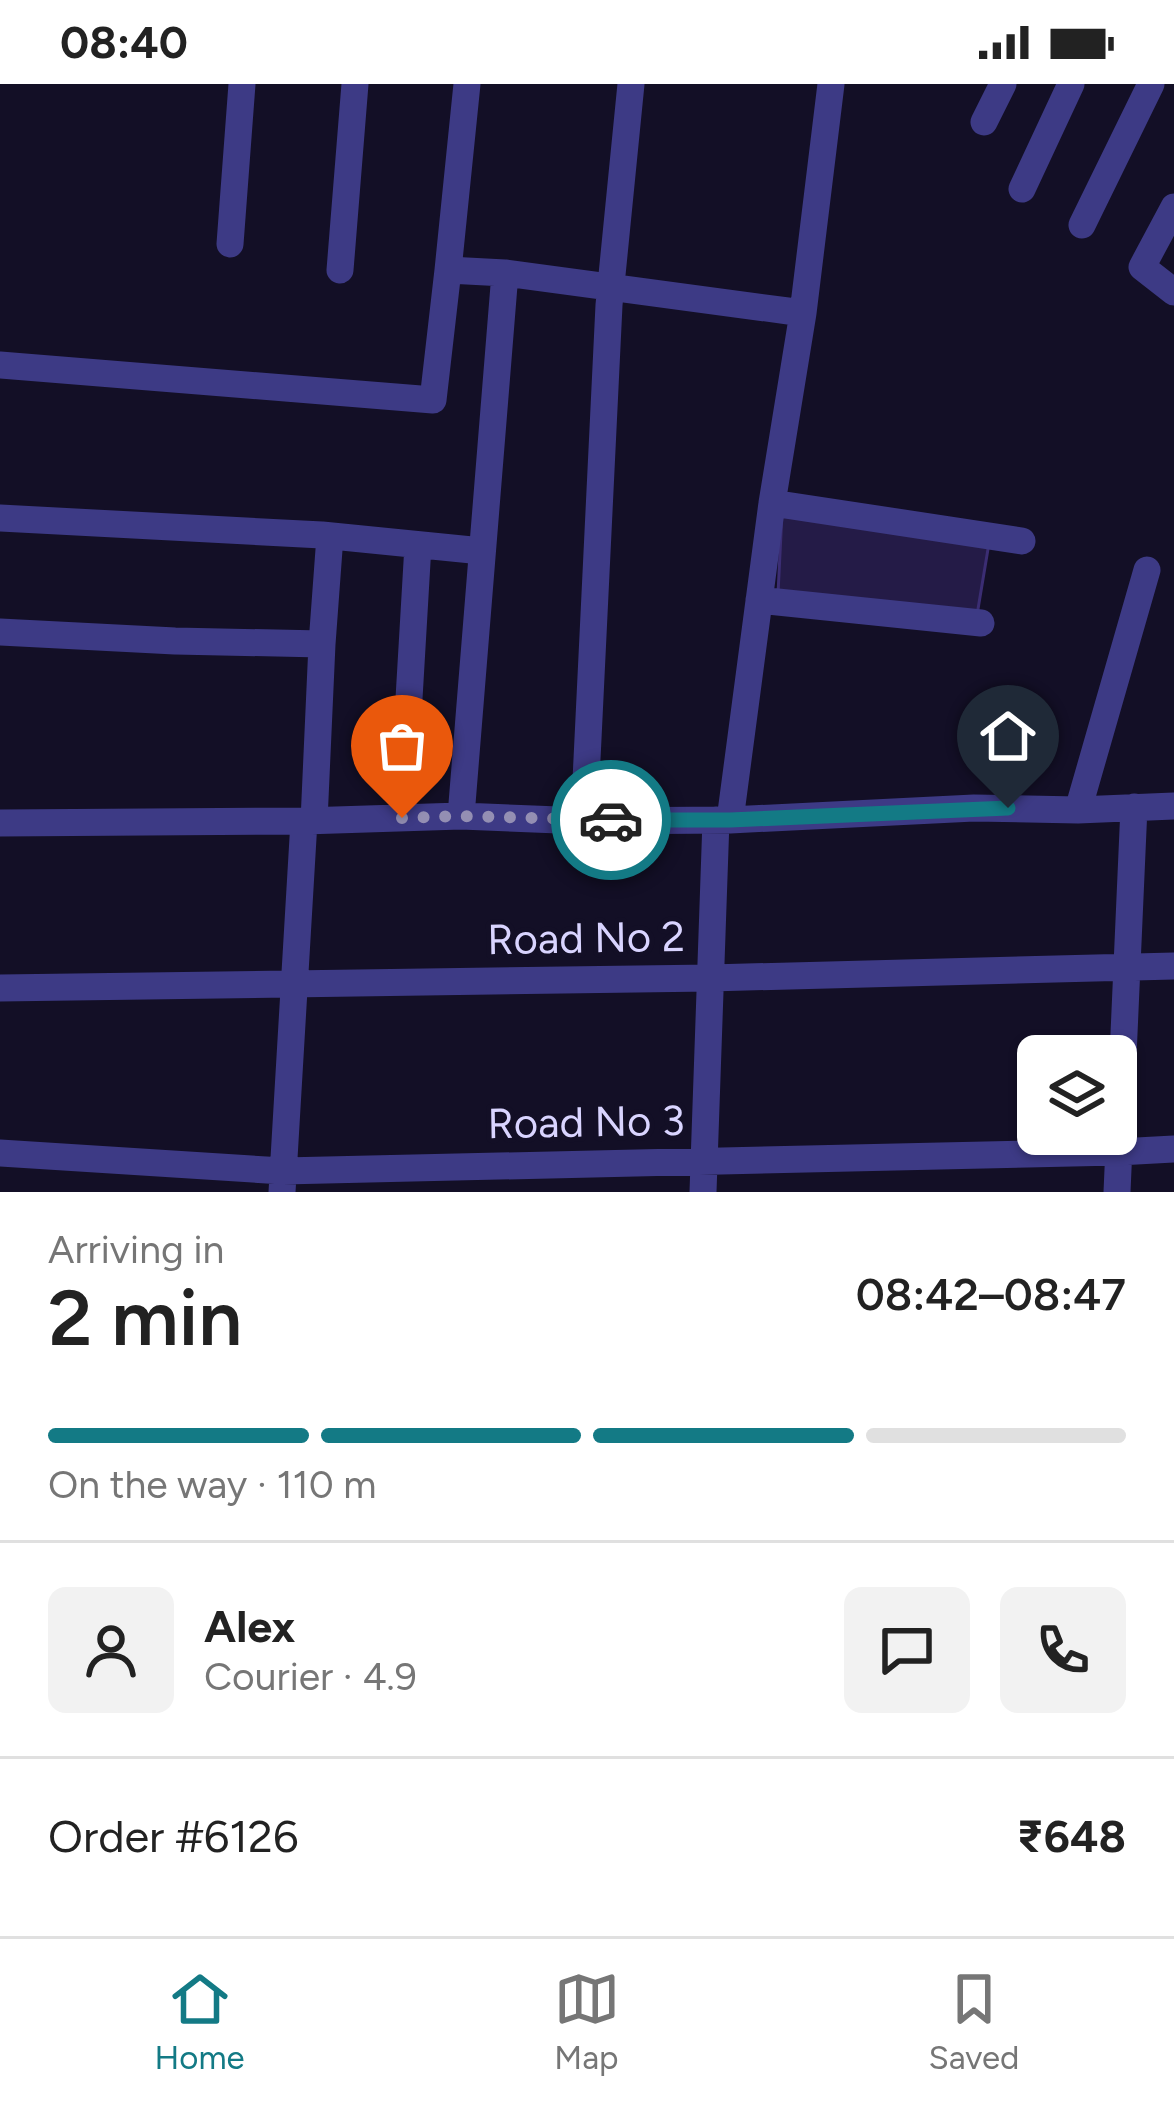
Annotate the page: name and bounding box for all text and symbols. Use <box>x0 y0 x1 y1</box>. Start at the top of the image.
text: 08:40 <box>60 15 188 69</box>
pin <box>957 685 1059 808</box>
pin <box>351 695 453 818</box>
icon: home <box>975 703 1041 769</box>
icon: bag <box>369 713 435 779</box>
courier <box>551 760 671 880</box>
icon: car <box>578 787 644 853</box>
street label: Road No 2 <box>487 911 685 965</box>
map controls <box>1017 1035 1137 1155</box>
button: layers <box>1017 1035 1137 1155</box>
street label: Road No 3 <box>487 1095 685 1149</box>
text: Arriving in <box>48 1226 224 1273</box>
text: 08:42–08:47 <box>856 1267 1126 1321</box>
text: 2 min <box>48 1271 242 1365</box>
text: On the way · 110 m <box>48 1461 377 1508</box>
button: person <box>48 1587 174 1713</box>
button: chat <box>844 1587 970 1713</box>
button: phone <box>1000 1587 1126 1713</box>
text: Alex <box>204 1599 295 1653</box>
text: Courier · 4.9 <box>204 1653 417 1700</box>
text: Order #6126 <box>48 1809 298 1863</box>
text: ₹648 <box>1017 1809 1126 1863</box>
tab: Home <box>154 1966 245 2077</box>
tab: Map <box>554 1966 620 2077</box>
tab: Saved <box>928 1966 1019 2077</box>

